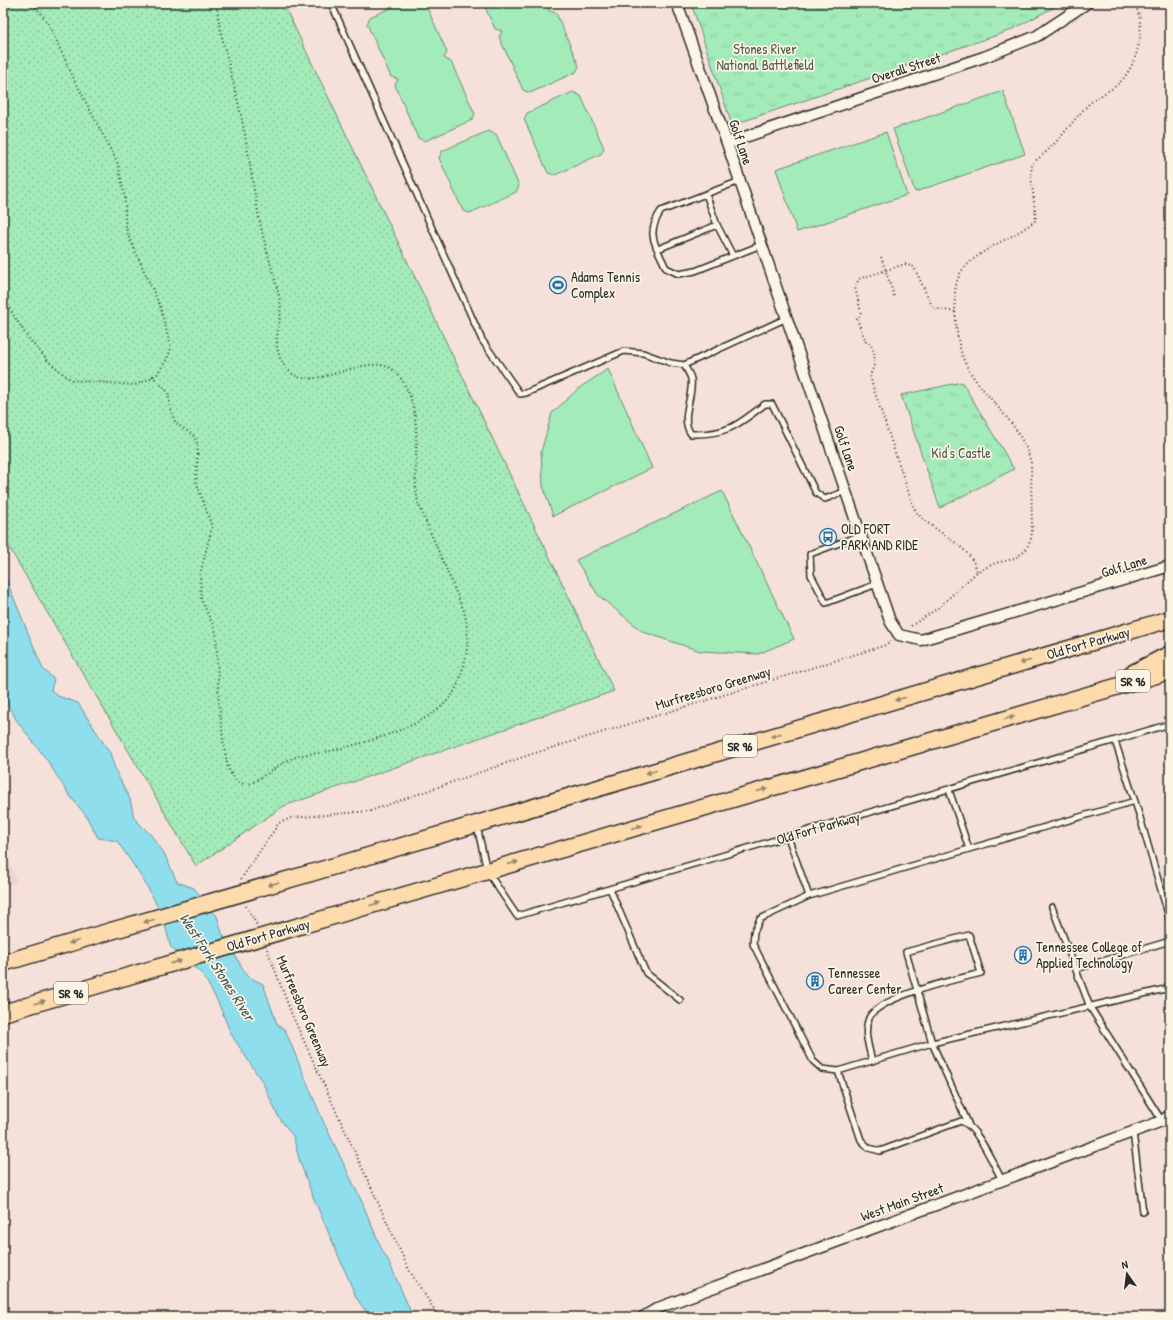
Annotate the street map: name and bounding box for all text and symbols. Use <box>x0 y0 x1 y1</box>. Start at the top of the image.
park label: Stones River National Battlefield <box>716 39 814 74</box>
street label: Overall Street <box>869 47 943 88</box>
street label: Golf Lane <box>725 117 758 168</box>
place label: Adams Tennis Complex <box>571 267 640 303</box>
sports icon: Adams Tennis Complex <box>548 275 568 295</box>
street label: Golf Lane <box>830 423 863 474</box>
park label: Kid's Castle <box>931 443 991 462</box>
place label: OLD FORT PARK AND RIDE <box>841 519 918 554</box>
bus stop icon: OLD FORT PARK AND RIDE <box>818 527 838 547</box>
street label: Golf Lane <box>1099 549 1149 581</box>
street label: Old Fort Parkway <box>1044 622 1132 664</box>
one-way arrow <box>1019 659 1031 665</box>
street label: Murfreesboro Greenway <box>653 661 773 715</box>
road number: SR 96 <box>1116 670 1150 692</box>
one-way arrow <box>894 696 906 702</box>
one-way arrow <box>1003 715 1015 721</box>
one-way arrow <box>770 732 782 738</box>
road number: SR 96 <box>723 735 757 757</box>
one-way arrow <box>645 769 657 775</box>
one-way arrow <box>756 787 768 793</box>
street label: Old Fort Parkway <box>774 807 862 849</box>
one-way arrow <box>632 824 644 830</box>
one-way arrow <box>507 860 519 866</box>
one-way arrow <box>267 881 279 887</box>
one-way arrow <box>369 901 381 907</box>
water label: West Fork Stones River <box>175 909 261 1027</box>
street label: Old Fort Parkway <box>224 914 312 956</box>
one-way arrow <box>142 918 154 924</box>
place label: Tennessee College of Applied Technology <box>1036 937 1142 973</box>
one-way arrow <box>68 939 80 945</box>
building icon: Tennessee College of Applied Technology <box>1013 945 1033 965</box>
street label: Murfreesboro Greenway <box>271 952 337 1070</box>
one-way arrow <box>170 959 182 965</box>
place label: Tennessee Career Center <box>828 963 902 998</box>
building icon: Tennessee Career Center <box>805 971 825 991</box>
road number: SR 96 <box>54 982 88 1004</box>
one-way arrow <box>35 999 47 1005</box>
street label: West Main Street <box>858 1178 946 1225</box>
north arrow <box>1107 1254 1147 1294</box>
text: N <box>1120 1257 1129 1272</box>

